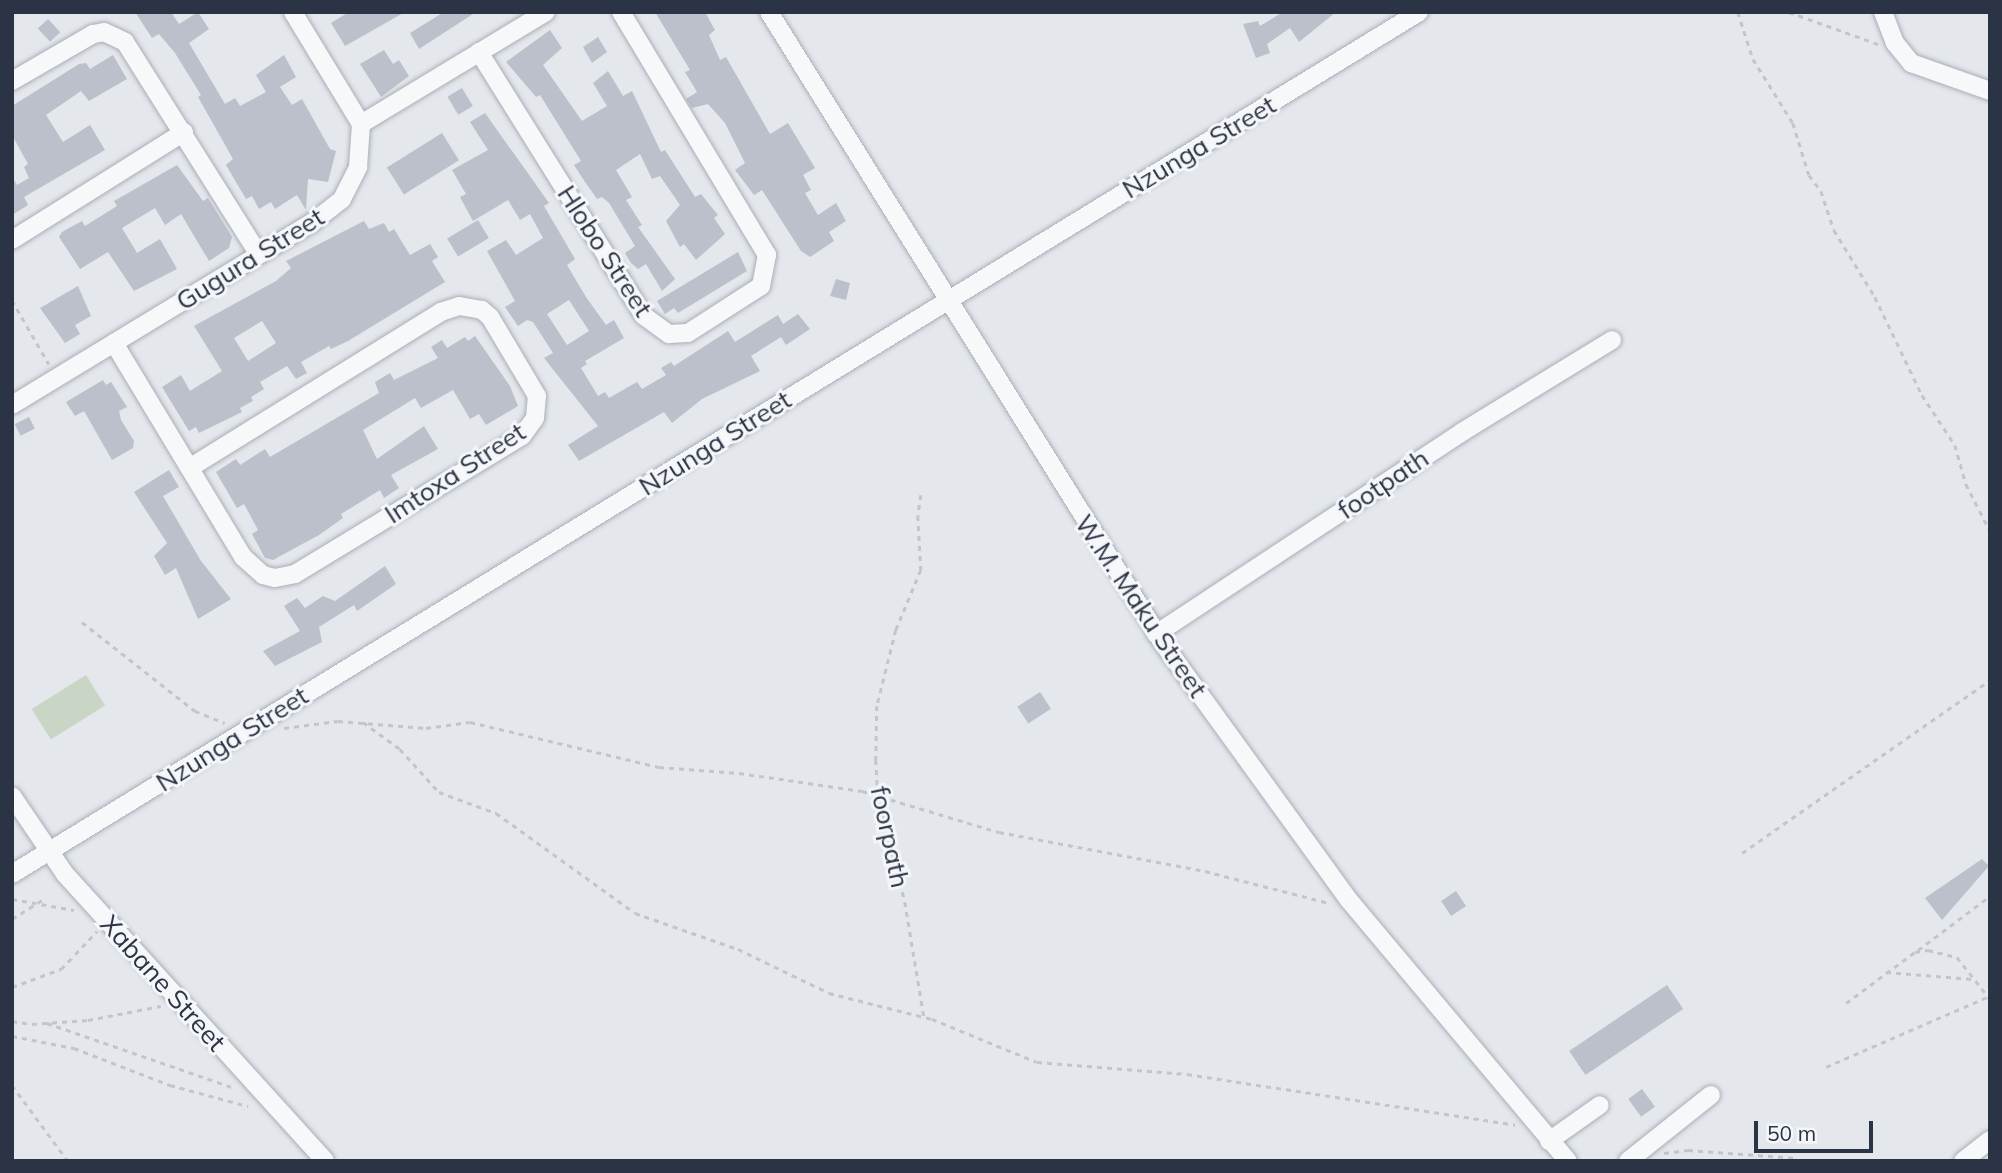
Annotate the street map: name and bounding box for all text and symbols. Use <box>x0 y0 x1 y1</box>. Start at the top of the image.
street label: Nzunga Street <box>1117 89 1281 205</box>
street label: Hlobo Street <box>551 180 659 322</box>
street label: Gugura Street <box>170 201 330 317</box>
street label: Nzunga Street <box>633 384 797 502</box>
street label: Imtoxa Street <box>379 416 531 530</box>
street label: footpath <box>1332 442 1434 526</box>
street label: W.M. Maku Street <box>1068 509 1214 703</box>
street label: Nzunga Street <box>150 680 314 798</box>
street label: foorpath <box>864 783 916 891</box>
street label: Xabane Street <box>94 909 232 1057</box>
scale bar <box>1757 1106 1876 1150</box>
text: 50 m <box>1767 1120 1816 1146</box>

